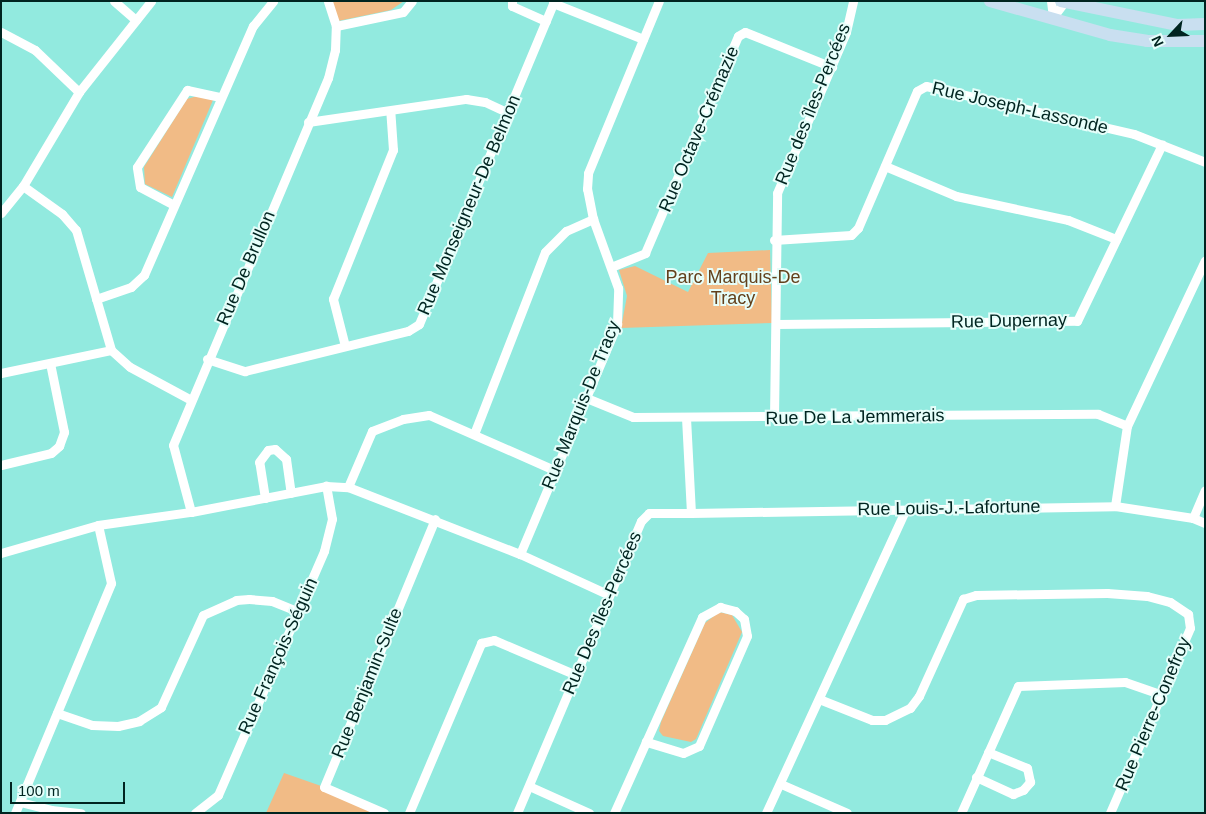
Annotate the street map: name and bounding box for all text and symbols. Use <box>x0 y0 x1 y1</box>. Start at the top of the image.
north arrow <box>1146 10 1196 60</box>
street label: Rue des îles-Percées <box>771 20 855 188</box>
text: N <box>1148 33 1167 49</box>
street label: Rue Octave-Crémazie <box>654 43 744 215</box>
street label: Rue Joseph-Lassonde <box>930 77 1110 139</box>
street label: Rue Monseigneur-De Belmon <box>413 92 525 318</box>
street label: Rue De Brullon <box>212 208 280 328</box>
park label: Parc Marquis-De Tracy <box>665 267 801 310</box>
street label: Rue Dupernay <box>951 309 1067 333</box>
street label: Rue Marquis-De Tracy <box>537 317 625 493</box>
street label: Rue De La Jemmerais <box>765 405 945 429</box>
street label: Rue Louis-J.-Lafortune <box>857 496 1041 520</box>
street label: Rue Des îles-Percées <box>558 528 646 698</box>
street label: Rue François-Séguin <box>234 574 322 738</box>
street label: Rue Benjamin-Sulte <box>327 605 407 761</box>
street label: Rue Pierre-Conefroy <box>1111 634 1195 794</box>
scale bar <box>12 772 128 804</box>
text: 100 m <box>18 782 60 799</box>

